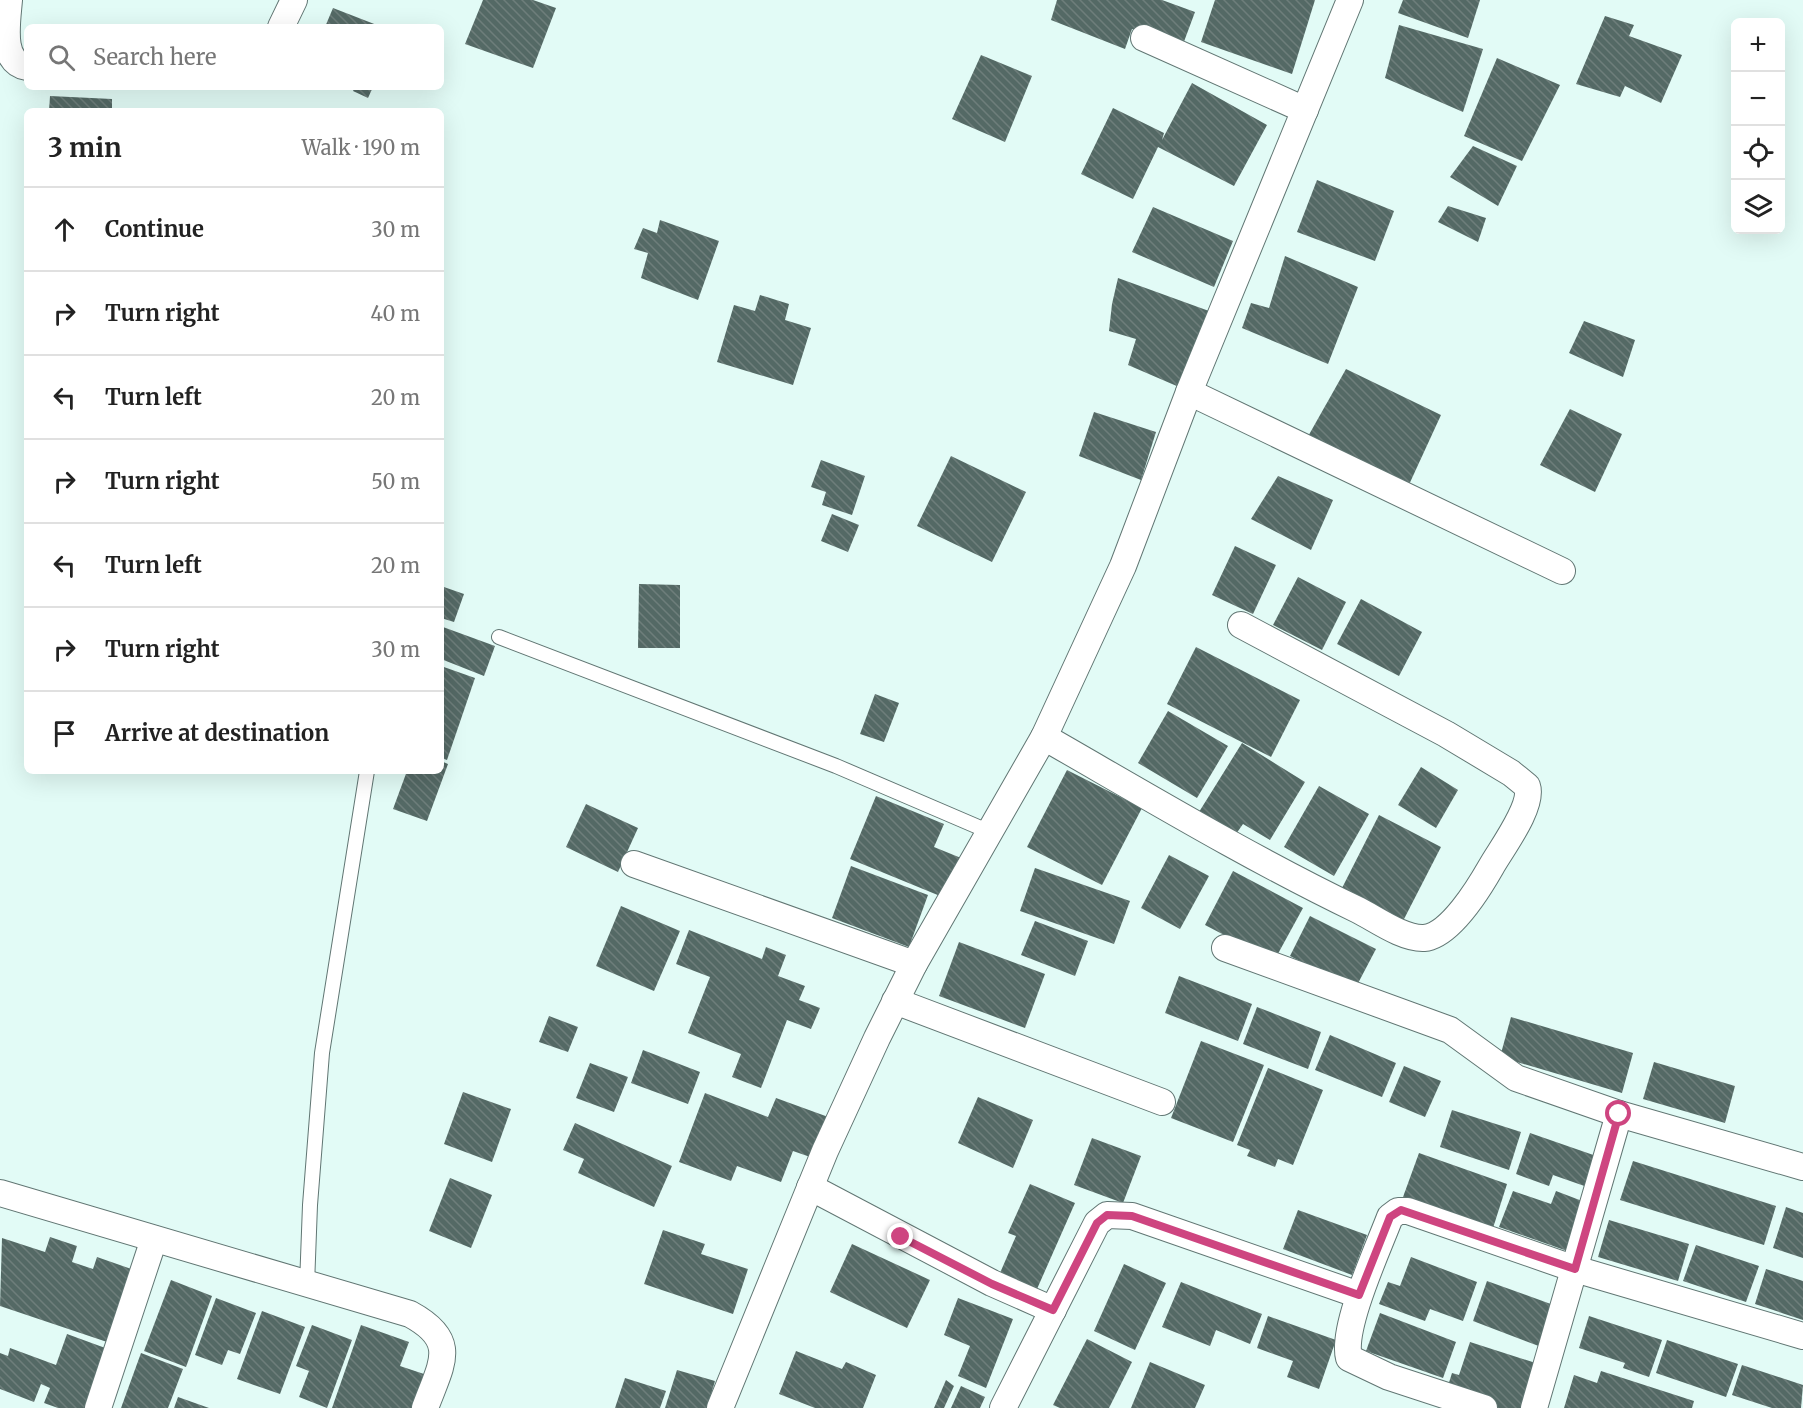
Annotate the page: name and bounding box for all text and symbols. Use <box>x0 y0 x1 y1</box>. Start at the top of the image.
map controls <box>1731 18 1785 234</box>
button: + <box>1731 18 1785 72</box>
search box <box>24 24 444 90</box>
icon: search <box>45 41 78 74</box>
text: Search here <box>93 43 216 71</box>
button: − <box>1731 72 1785 126</box>
button: locate <box>1731 126 1785 180</box>
text: 3 min <box>48 131 122 164</box>
text: Walk · 190 m <box>302 135 420 160</box>
button: layers <box>1731 180 1785 234</box>
icon: ahead <box>48 213 81 246</box>
text: Continue <box>105 215 204 243</box>
text: 30 m <box>371 217 420 242</box>
icon: right <box>48 297 81 330</box>
text: Turn right <box>105 299 219 327</box>
text: 40 m <box>370 301 420 326</box>
icon: left <box>48 381 81 414</box>
text: Turn left <box>105 383 202 411</box>
text: 20 m <box>371 385 420 410</box>
icon: right <box>48 465 81 498</box>
text: Turn right <box>105 467 219 495</box>
text: 50 m <box>371 469 420 494</box>
icon: left <box>48 549 81 582</box>
text: Turn left <box>105 551 202 579</box>
text: 20 m <box>371 553 420 578</box>
icon: right <box>48 633 81 666</box>
text: Turn right <box>105 635 219 663</box>
text: 30 m <box>371 637 420 662</box>
icon: arrive <box>48 717 81 750</box>
text: Arrive at destination <box>105 719 329 747</box>
route start <box>1605 1100 1631 1126</box>
route end <box>887 1223 913 1249</box>

